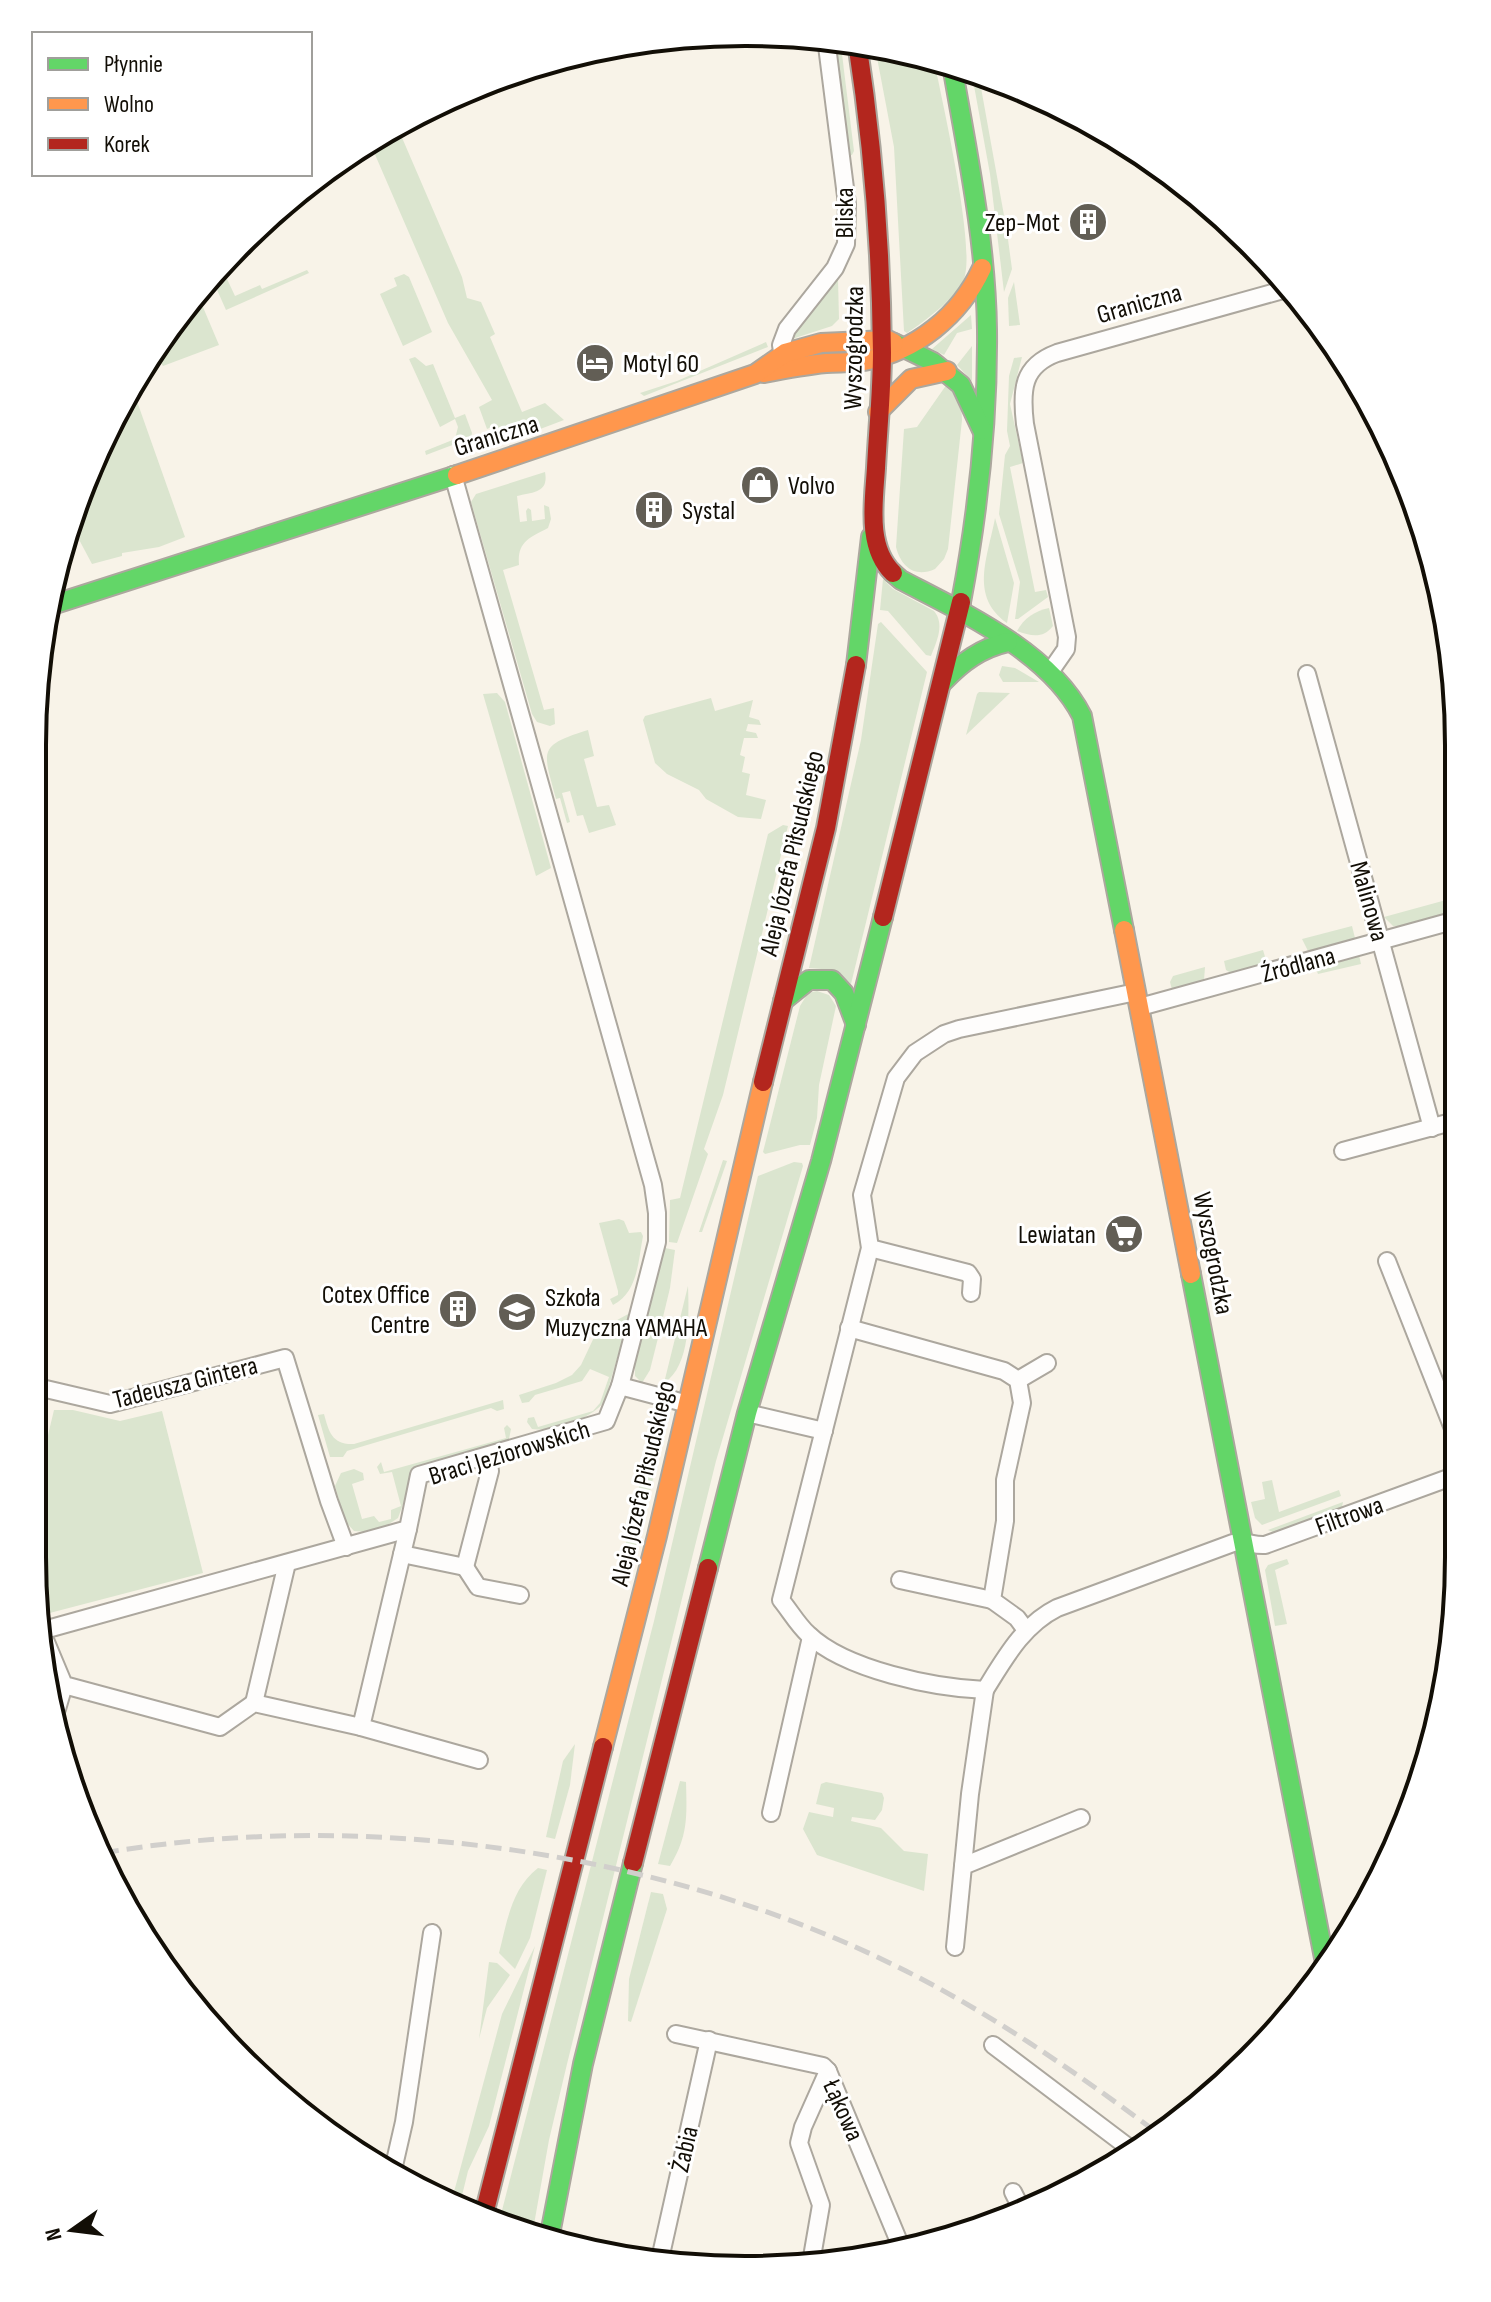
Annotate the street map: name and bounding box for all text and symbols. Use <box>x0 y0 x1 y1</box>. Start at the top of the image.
legend <box>32 32 312 176</box>
text: Płynnie <box>104 50 163 79</box>
text: Wolno <box>104 90 154 119</box>
text: Korek <box>104 130 150 159</box>
street label: Bliska <box>830 187 861 239</box>
building icon: Zep-Mot <box>1067 201 1109 243</box>
place label: Zep-Mot <box>985 208 1060 239</box>
street label: Graniczna <box>1093 278 1185 331</box>
street label: Wyszogrodzka <box>838 286 871 410</box>
hotel icon: Motyl 60 <box>574 342 616 384</box>
place label: Motyl 60 <box>623 349 699 380</box>
street label: Graniczna <box>450 409 542 464</box>
shop icon: Volvo <box>739 464 781 506</box>
place label: Volvo <box>788 471 835 502</box>
building icon: Systal <box>633 489 675 531</box>
place label: Systal <box>682 496 735 527</box>
street label: Aleja Józefa Piłsudskiego <box>754 748 831 960</box>
street label: Malinowa <box>1342 858 1395 945</box>
street label: Źródlana <box>1258 941 1339 990</box>
street label: Wyszogrodzka <box>1186 1190 1240 1317</box>
supermarket icon: Lewiatan <box>1103 1213 1145 1255</box>
place label: Lewiatan <box>1018 1220 1096 1251</box>
place label: Cotex Office Centre <box>322 1280 430 1341</box>
place label: Szkoła Muzyczna YAMAHA <box>545 1283 708 1344</box>
building icon: Cotex Office Centre <box>437 1288 479 1330</box>
school or university icon: Szkoła Muzyczna YAMAHA <box>496 1291 538 1333</box>
street label: Tadeusza Gintera <box>110 1351 261 1416</box>
street label: Aleja Józefa Piłsudskiego <box>605 1378 682 1590</box>
street label: Braci Jeziorowskich <box>425 1414 594 1493</box>
street label: Filtrowa <box>1311 1490 1388 1543</box>
street label: Łąkowa <box>815 2074 870 2146</box>
street label: Żabia <box>665 2123 706 2175</box>
north arrow <box>32 2190 112 2270</box>
text: N <box>40 2226 69 2243</box>

